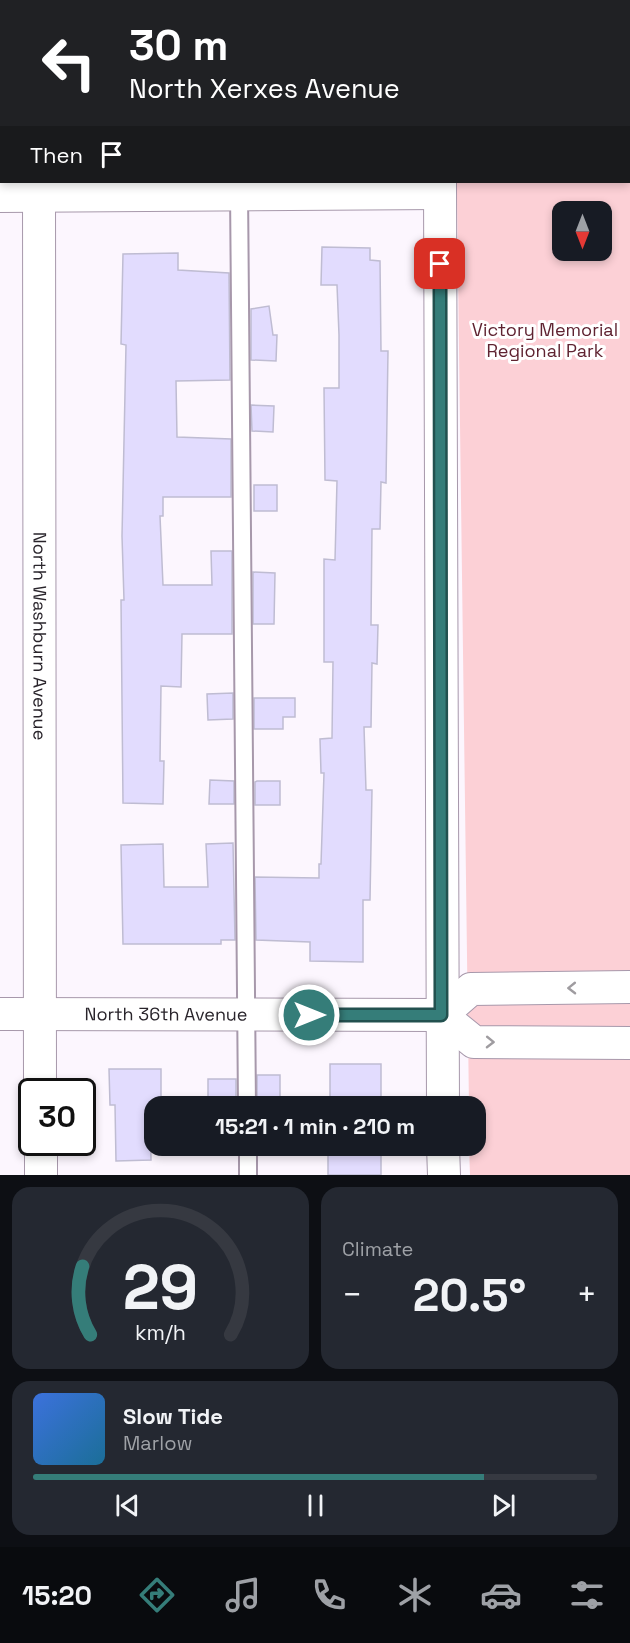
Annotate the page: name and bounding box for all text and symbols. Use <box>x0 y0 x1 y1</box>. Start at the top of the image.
text: 30 m <box>129 19 228 72</box>
icon: left <box>30 24 108 102</box>
text: North Xerxes Avenue <box>129 71 400 106</box>
icon: arrive <box>95 138 128 171</box>
text: Then <box>30 141 83 169</box>
north arrow <box>552 201 612 261</box>
map controls <box>552 201 612 261</box>
pin <box>414 238 465 289</box>
icon: arrive <box>423 247 456 280</box>
park label: Victory Memorial Regional Park <box>472 318 618 362</box>
street label: North Washburn Avenue <box>28 532 52 740</box>
one-way arrow <box>567 981 576 994</box>
position arrow <box>277 983 341 1047</box>
street label: North 36th Avenue <box>84 1002 248 1026</box>
one-way arrow <box>486 1036 495 1048</box>
speed limit sign: 30 <box>18 1078 96 1156</box>
text: 15:21 · 1 min · 210 m <box>215 1112 415 1140</box>
text: Climate <box>342 1236 413 1262</box>
text: 29 <box>123 1248 198 1327</box>
text: 20.5° <box>413 1267 526 1324</box>
text: − <box>342 1274 362 1316</box>
text: + <box>577 1274 597 1316</box>
text: km/h <box>135 1319 186 1346</box>
text: Slow Tide <box>123 1402 223 1430</box>
text: Marlow <box>123 1430 192 1456</box>
icon: previous <box>111 1489 144 1522</box>
icon: pause <box>299 1489 332 1522</box>
icon: next <box>487 1489 520 1522</box>
icon: directions <box>136 1574 178 1616</box>
icon: music <box>222 1574 264 1616</box>
icon: phone <box>308 1574 350 1616</box>
icon: climate <box>394 1574 436 1616</box>
icon: car <box>480 1574 522 1616</box>
icon: filters <box>566 1574 608 1616</box>
text: 15:20 <box>22 1578 92 1613</box>

